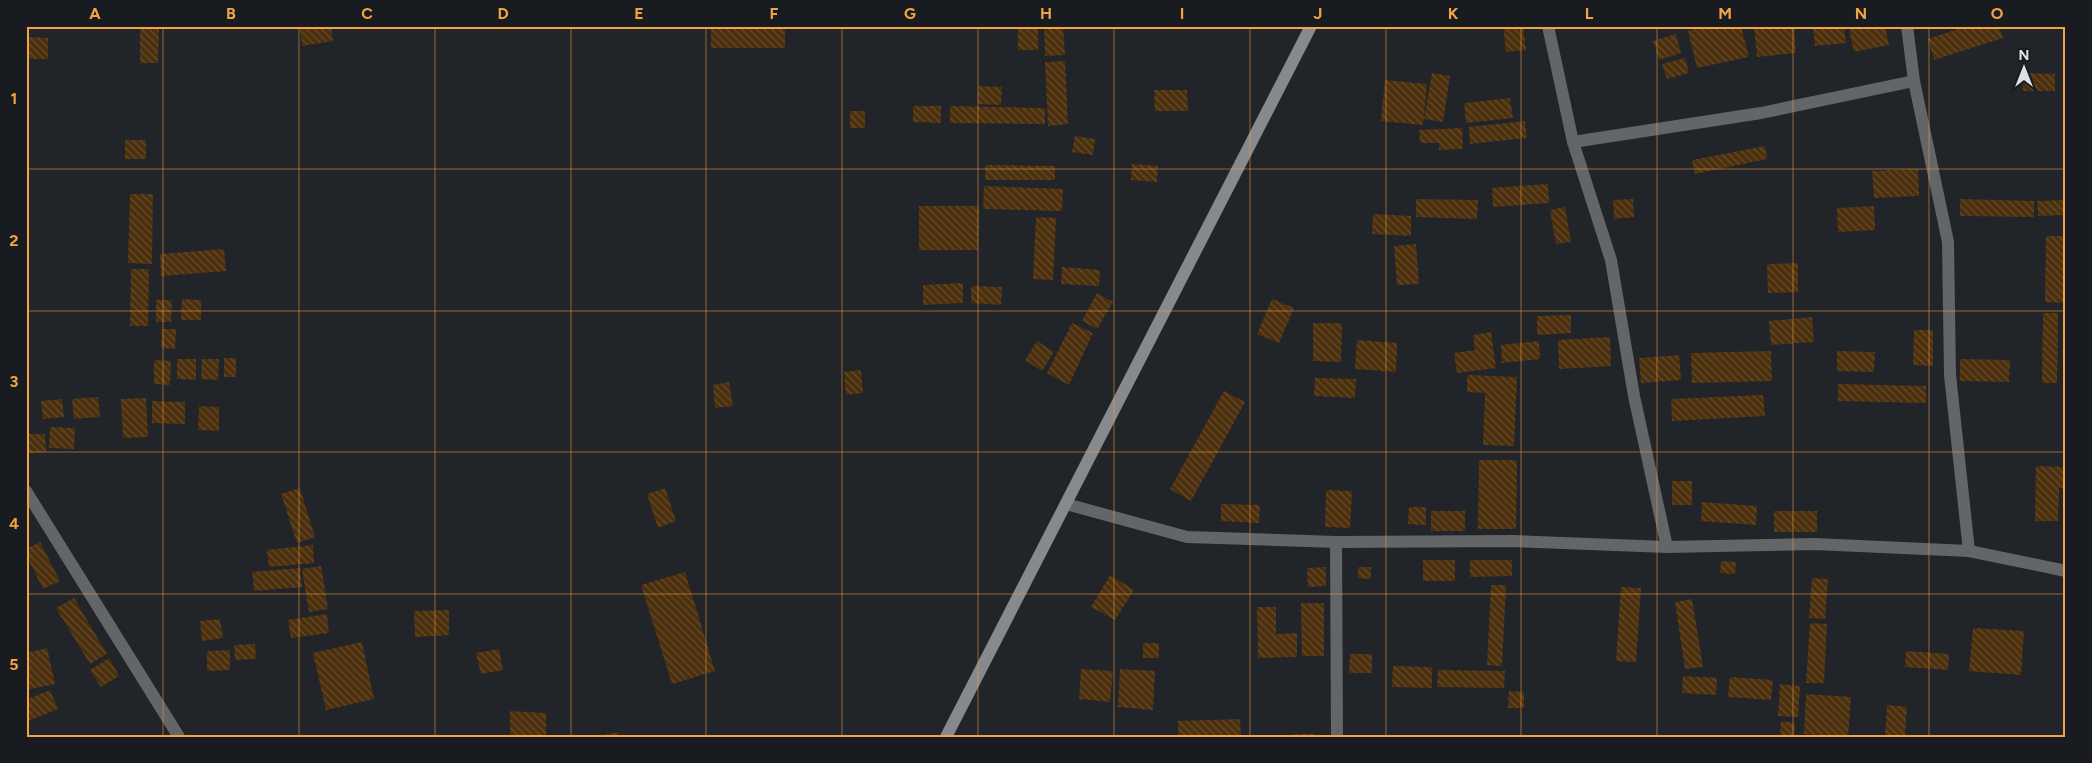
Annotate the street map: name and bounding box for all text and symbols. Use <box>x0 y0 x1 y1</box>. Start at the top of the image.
text: A <box>89 4 101 23</box>
text: B <box>226 4 236 23</box>
text: C <box>361 4 373 23</box>
text: D <box>497 4 509 23</box>
text: E <box>634 4 644 23</box>
text: F <box>770 4 779 23</box>
text: G <box>904 4 916 23</box>
text: H <box>1040 4 1052 23</box>
text: I <box>1180 4 1184 23</box>
text: J <box>1314 4 1322 23</box>
text: K <box>1448 4 1459 23</box>
text: L <box>1585 4 1594 23</box>
text: M <box>1718 4 1732 23</box>
text: N <box>1855 4 1867 23</box>
text: O <box>1991 4 2004 23</box>
north arrow <box>2000 42 2050 92</box>
text: N <box>2019 47 2029 64</box>
text: 1 <box>11 89 17 108</box>
text: 2 <box>9 231 19 250</box>
text: 3 <box>10 372 19 391</box>
text: 4 <box>9 514 19 533</box>
text: 5 <box>9 655 19 674</box>

